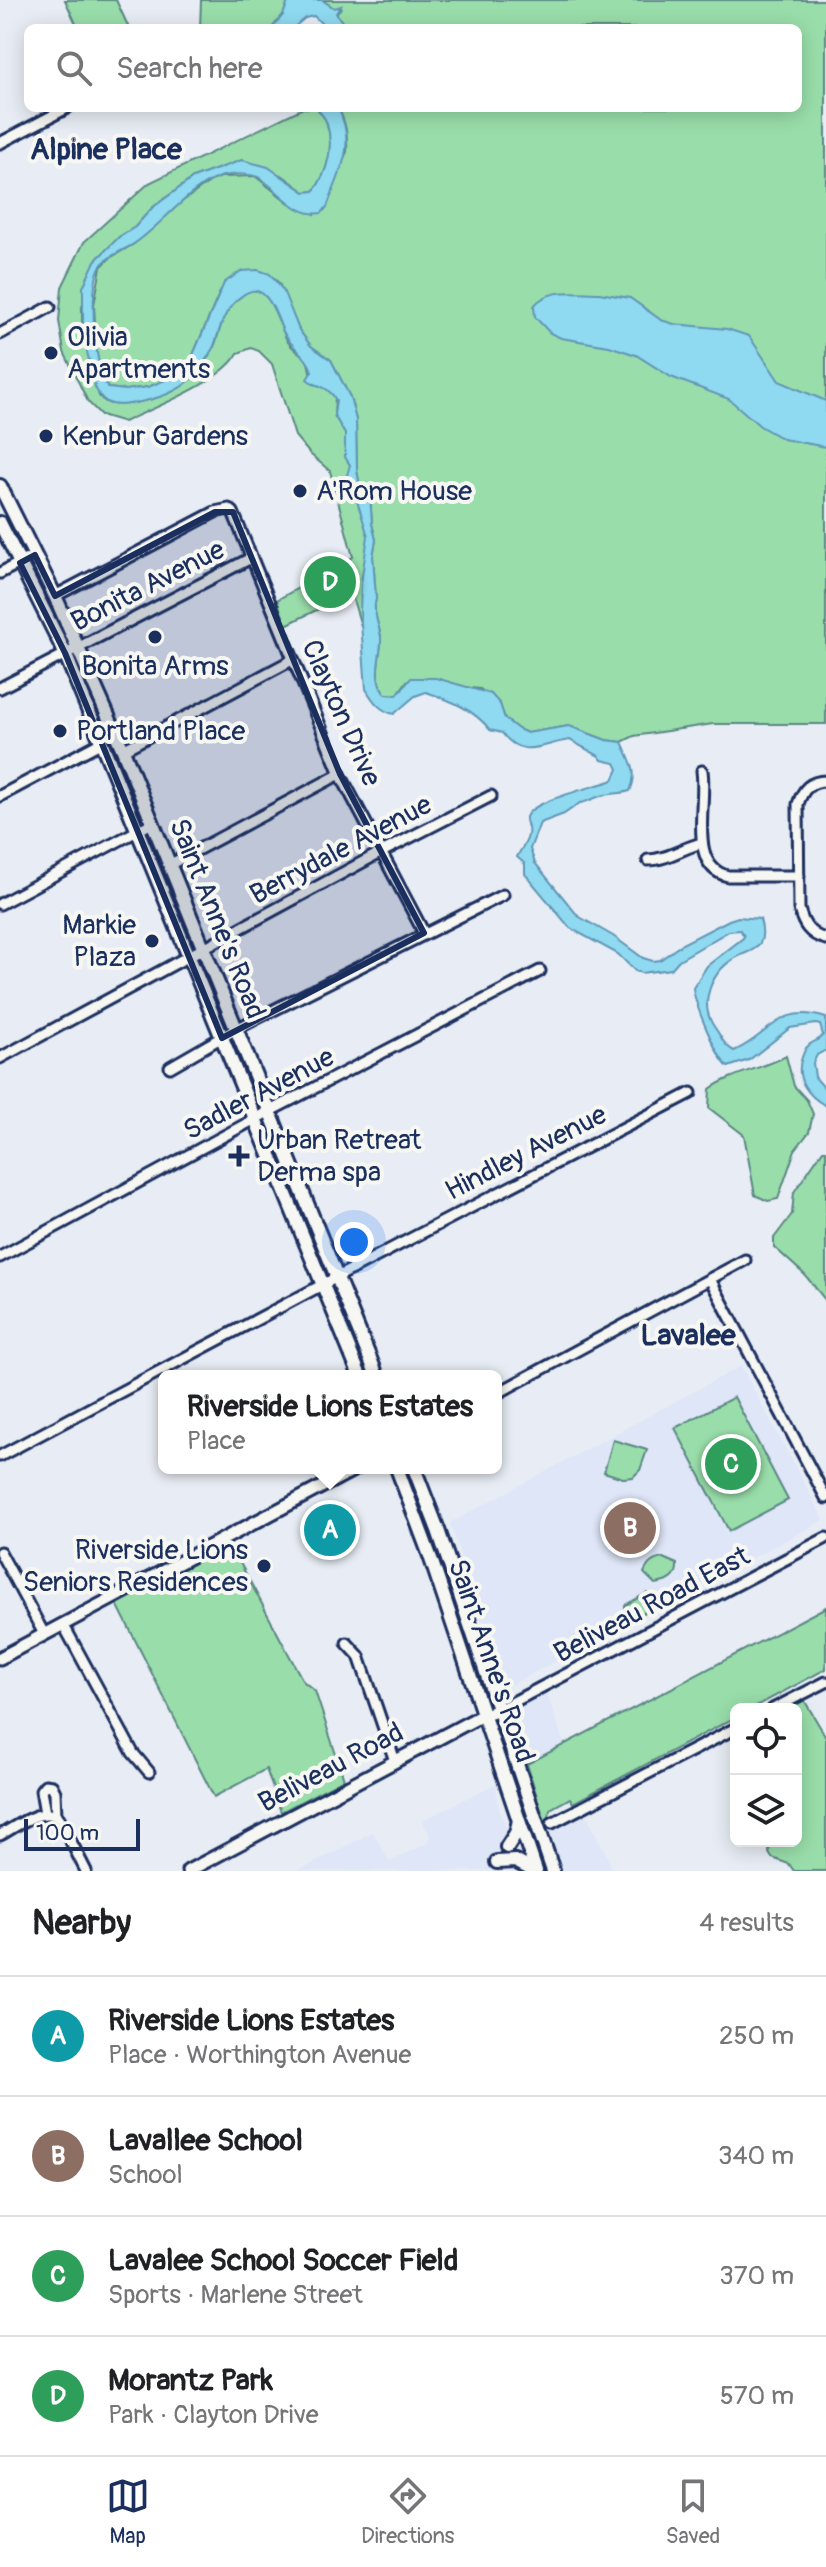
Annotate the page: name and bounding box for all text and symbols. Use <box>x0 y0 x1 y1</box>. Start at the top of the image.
search box <box>24 24 802 112</box>
icon: search <box>52 46 96 90</box>
text: Search here <box>116 50 263 87</box>
district label: Alpine Place <box>30 131 183 168</box>
place label: Olivia Apartments <box>67 320 211 387</box>
marker: Olivia Apartments <box>42 344 60 362</box>
place label: Kenbur Gardens <box>62 419 248 454</box>
marker: Kenbur Gardens <box>37 427 55 445</box>
place label: A'Rom House <box>316 474 472 509</box>
marker: A'Rom House <box>291 482 309 500</box>
street label: Bonita Avenue <box>65 532 231 640</box>
pin: D <box>304 552 356 612</box>
marker: Bonita Arms <box>146 628 164 646</box>
street label: Clayton Drive <box>293 634 389 792</box>
place label: Bonita Arms <box>82 649 229 684</box>
place label: Portland Place <box>76 714 246 749</box>
marker: Portland Place <box>51 722 69 740</box>
street label: Berrydale Avenue <box>244 787 438 913</box>
street label: Saint Anne's Road <box>161 814 273 1024</box>
place label: Markie Plaza <box>62 908 136 975</box>
marker: Markie Plaza <box>143 932 161 950</box>
street label: Sadler Avenue <box>178 1040 341 1148</box>
street label: Hindley Avenue <box>439 1097 613 1209</box>
place label: Urban Retreat Derma spa <box>257 1123 422 1190</box>
marker: Urban Retreat Derma spa <box>228 1145 250 1167</box>
your location <box>334 1222 374 1262</box>
district label: Lavalee <box>640 1317 737 1354</box>
popup <box>158 1370 502 1474</box>
text: Riverside Lions Estates <box>187 1388 473 1425</box>
text: Place <box>187 1425 245 1457</box>
pin: C <box>705 1434 757 1494</box>
pin: B <box>604 1498 656 1558</box>
pin: A <box>304 1500 356 1560</box>
place label: Riverside Lions Seniors Residences <box>23 1533 248 1600</box>
street label: Beliveau Road East <box>548 1538 756 1671</box>
street label: Saint Anne's Road <box>440 1555 542 1767</box>
marker: Riverside Lions Seniors Residences <box>255 1557 273 1575</box>
map controls <box>730 1703 802 1847</box>
button: locate <box>730 1703 802 1775</box>
street label: Beliveau Road <box>253 1715 409 1821</box>
button: layers <box>730 1775 802 1847</box>
scale bar <box>24 1815 140 1851</box>
text: 100 m <box>36 1819 99 1847</box>
text: Nearby <box>32 1902 131 1945</box>
text: 4 results <box>699 1907 794 1939</box>
text: Riverside Lions Estates <box>108 2002 394 2039</box>
text: A <box>50 2020 66 2052</box>
text: 250 m <box>719 2020 794 2052</box>
text: Place · Worthington Avenue <box>108 2039 411 2071</box>
text: Lavallee School <box>108 2122 303 2159</box>
text: B <box>51 2140 65 2172</box>
text: 340 m <box>718 2140 794 2172</box>
text: School <box>108 2159 183 2191</box>
text: Lavalee School Soccer Field <box>108 2242 458 2279</box>
text: C <box>50 2260 66 2292</box>
text: 370 m <box>719 2260 794 2292</box>
text: Sports · Marlene Street <box>108 2279 363 2311</box>
text: Morantz Park <box>108 2362 273 2399</box>
text: D <box>50 2380 66 2412</box>
text: 570 m <box>720 2380 794 2412</box>
text: Park · Clayton Drive <box>108 2399 319 2431</box>
tab: Map <box>106 2474 150 2550</box>
tab: Directions <box>361 2474 454 2550</box>
tab: Saved <box>666 2474 720 2550</box>

